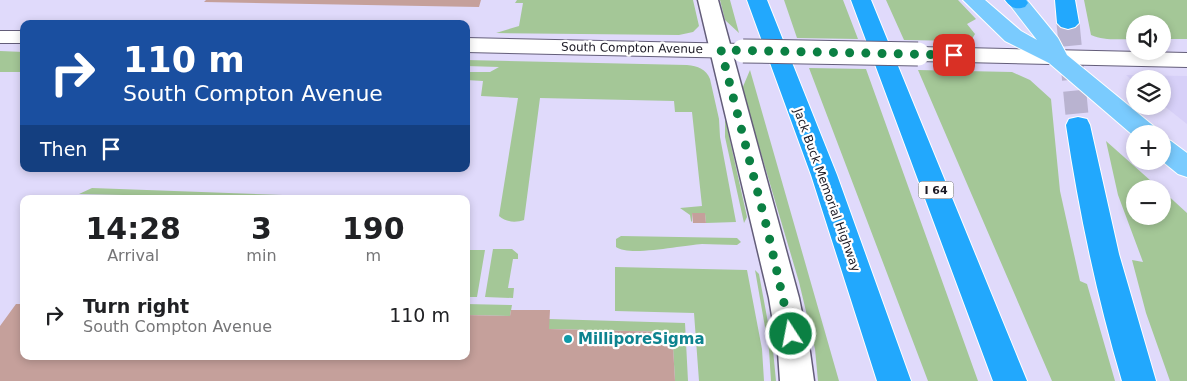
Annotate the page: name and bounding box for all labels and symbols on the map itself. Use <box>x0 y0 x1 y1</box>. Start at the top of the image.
pin <box>933 34 975 76</box>
street label: South Compton Avenue <box>561 40 703 56</box>
street label: Jack Buck Memorial Highway <box>791 105 863 274</box>
road number: I 64 <box>918 182 954 198</box>
position arrow <box>764 307 816 359</box>
place label: MilliporeSigma <box>578 330 705 348</box>
marker: MilliporeSigma <box>562 333 574 345</box>

